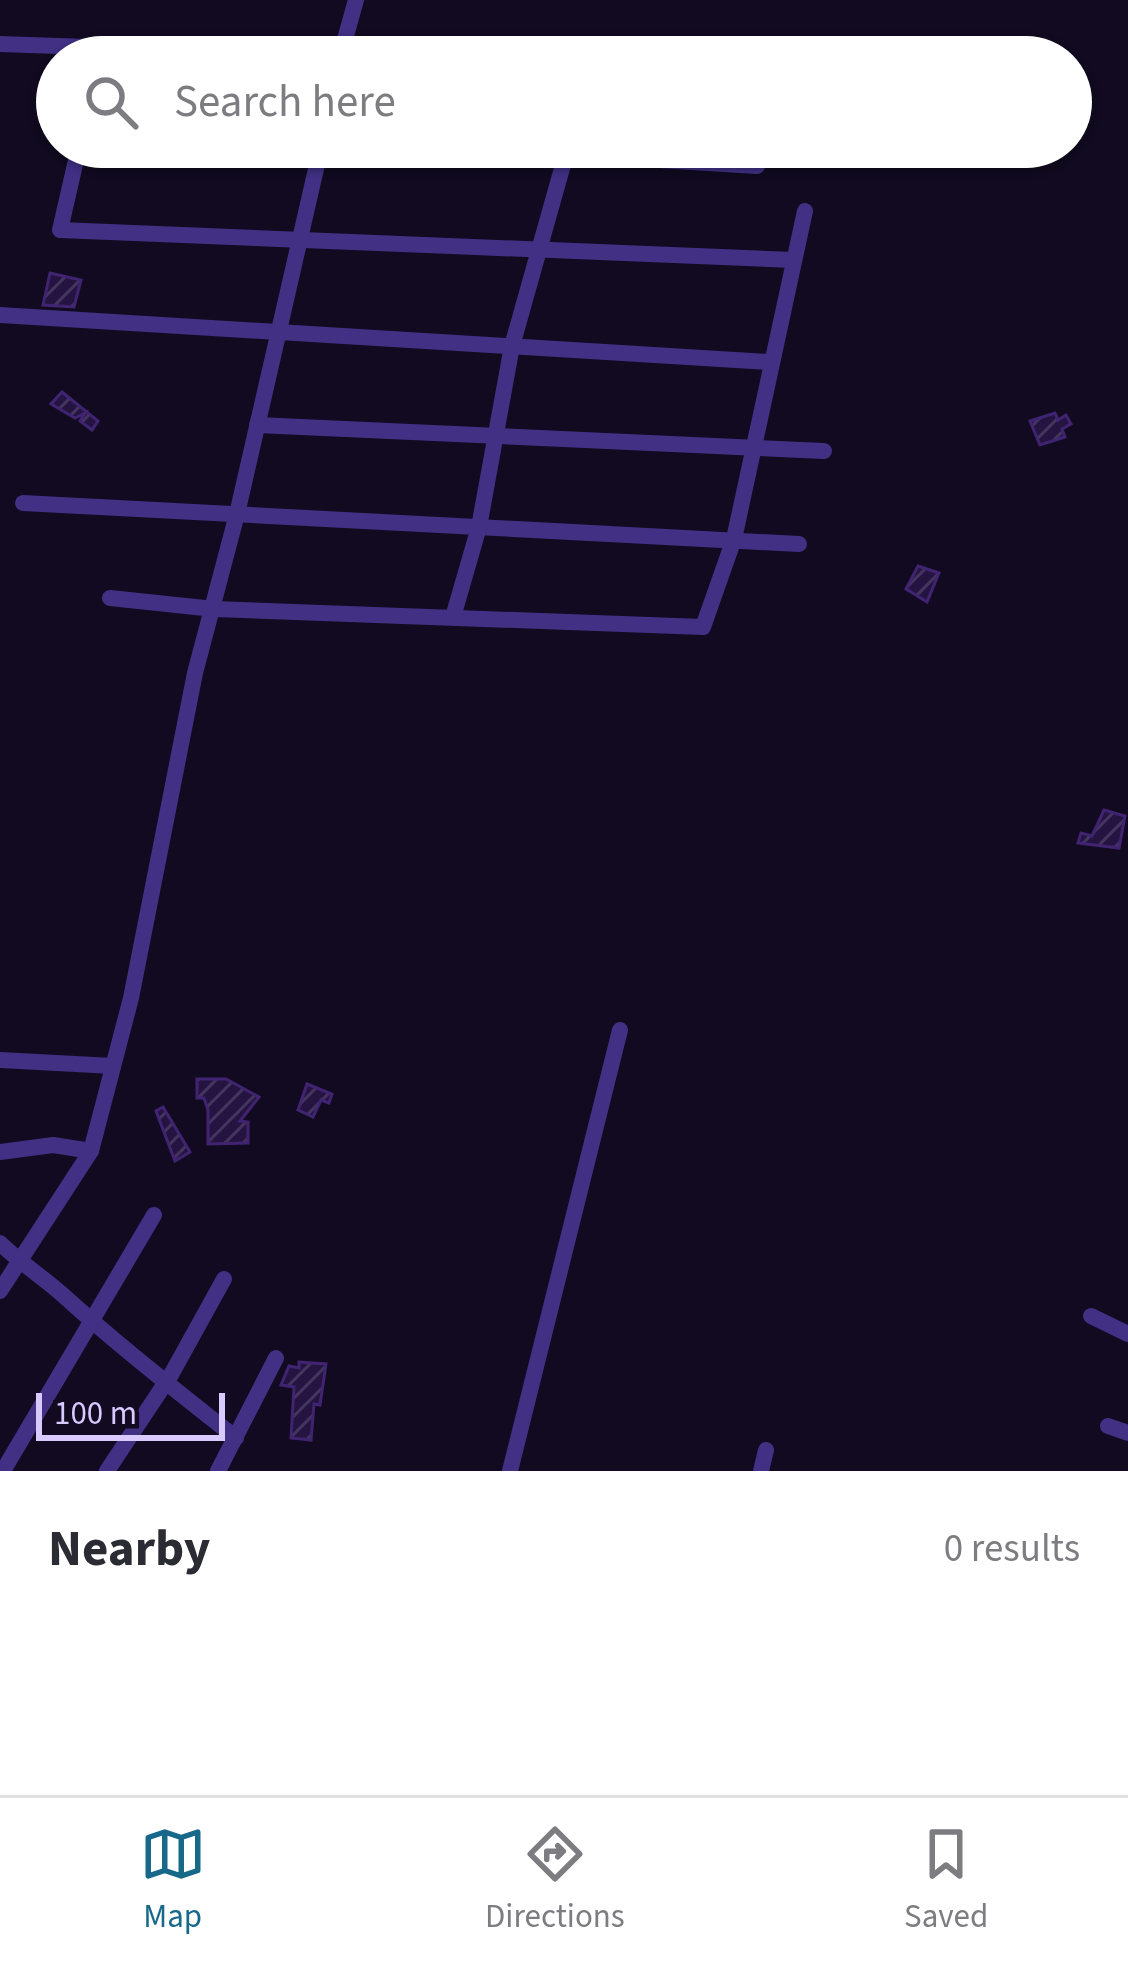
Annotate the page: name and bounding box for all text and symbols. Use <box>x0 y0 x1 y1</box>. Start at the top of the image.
search box <box>36 36 1092 168</box>
icon: search <box>78 69 144 135</box>
text: Search here <box>174 70 396 134</box>
scale bar <box>36 1387 225 1440</box>
text: 100 m <box>54 1390 137 1437</box>
text: Nearby <box>48 1513 210 1585</box>
text: 0 results <box>944 1521 1080 1577</box>
tab: Map <box>140 1821 206 1940</box>
tab: Directions <box>485 1821 625 1940</box>
tab: Saved <box>904 1821 988 1940</box>

